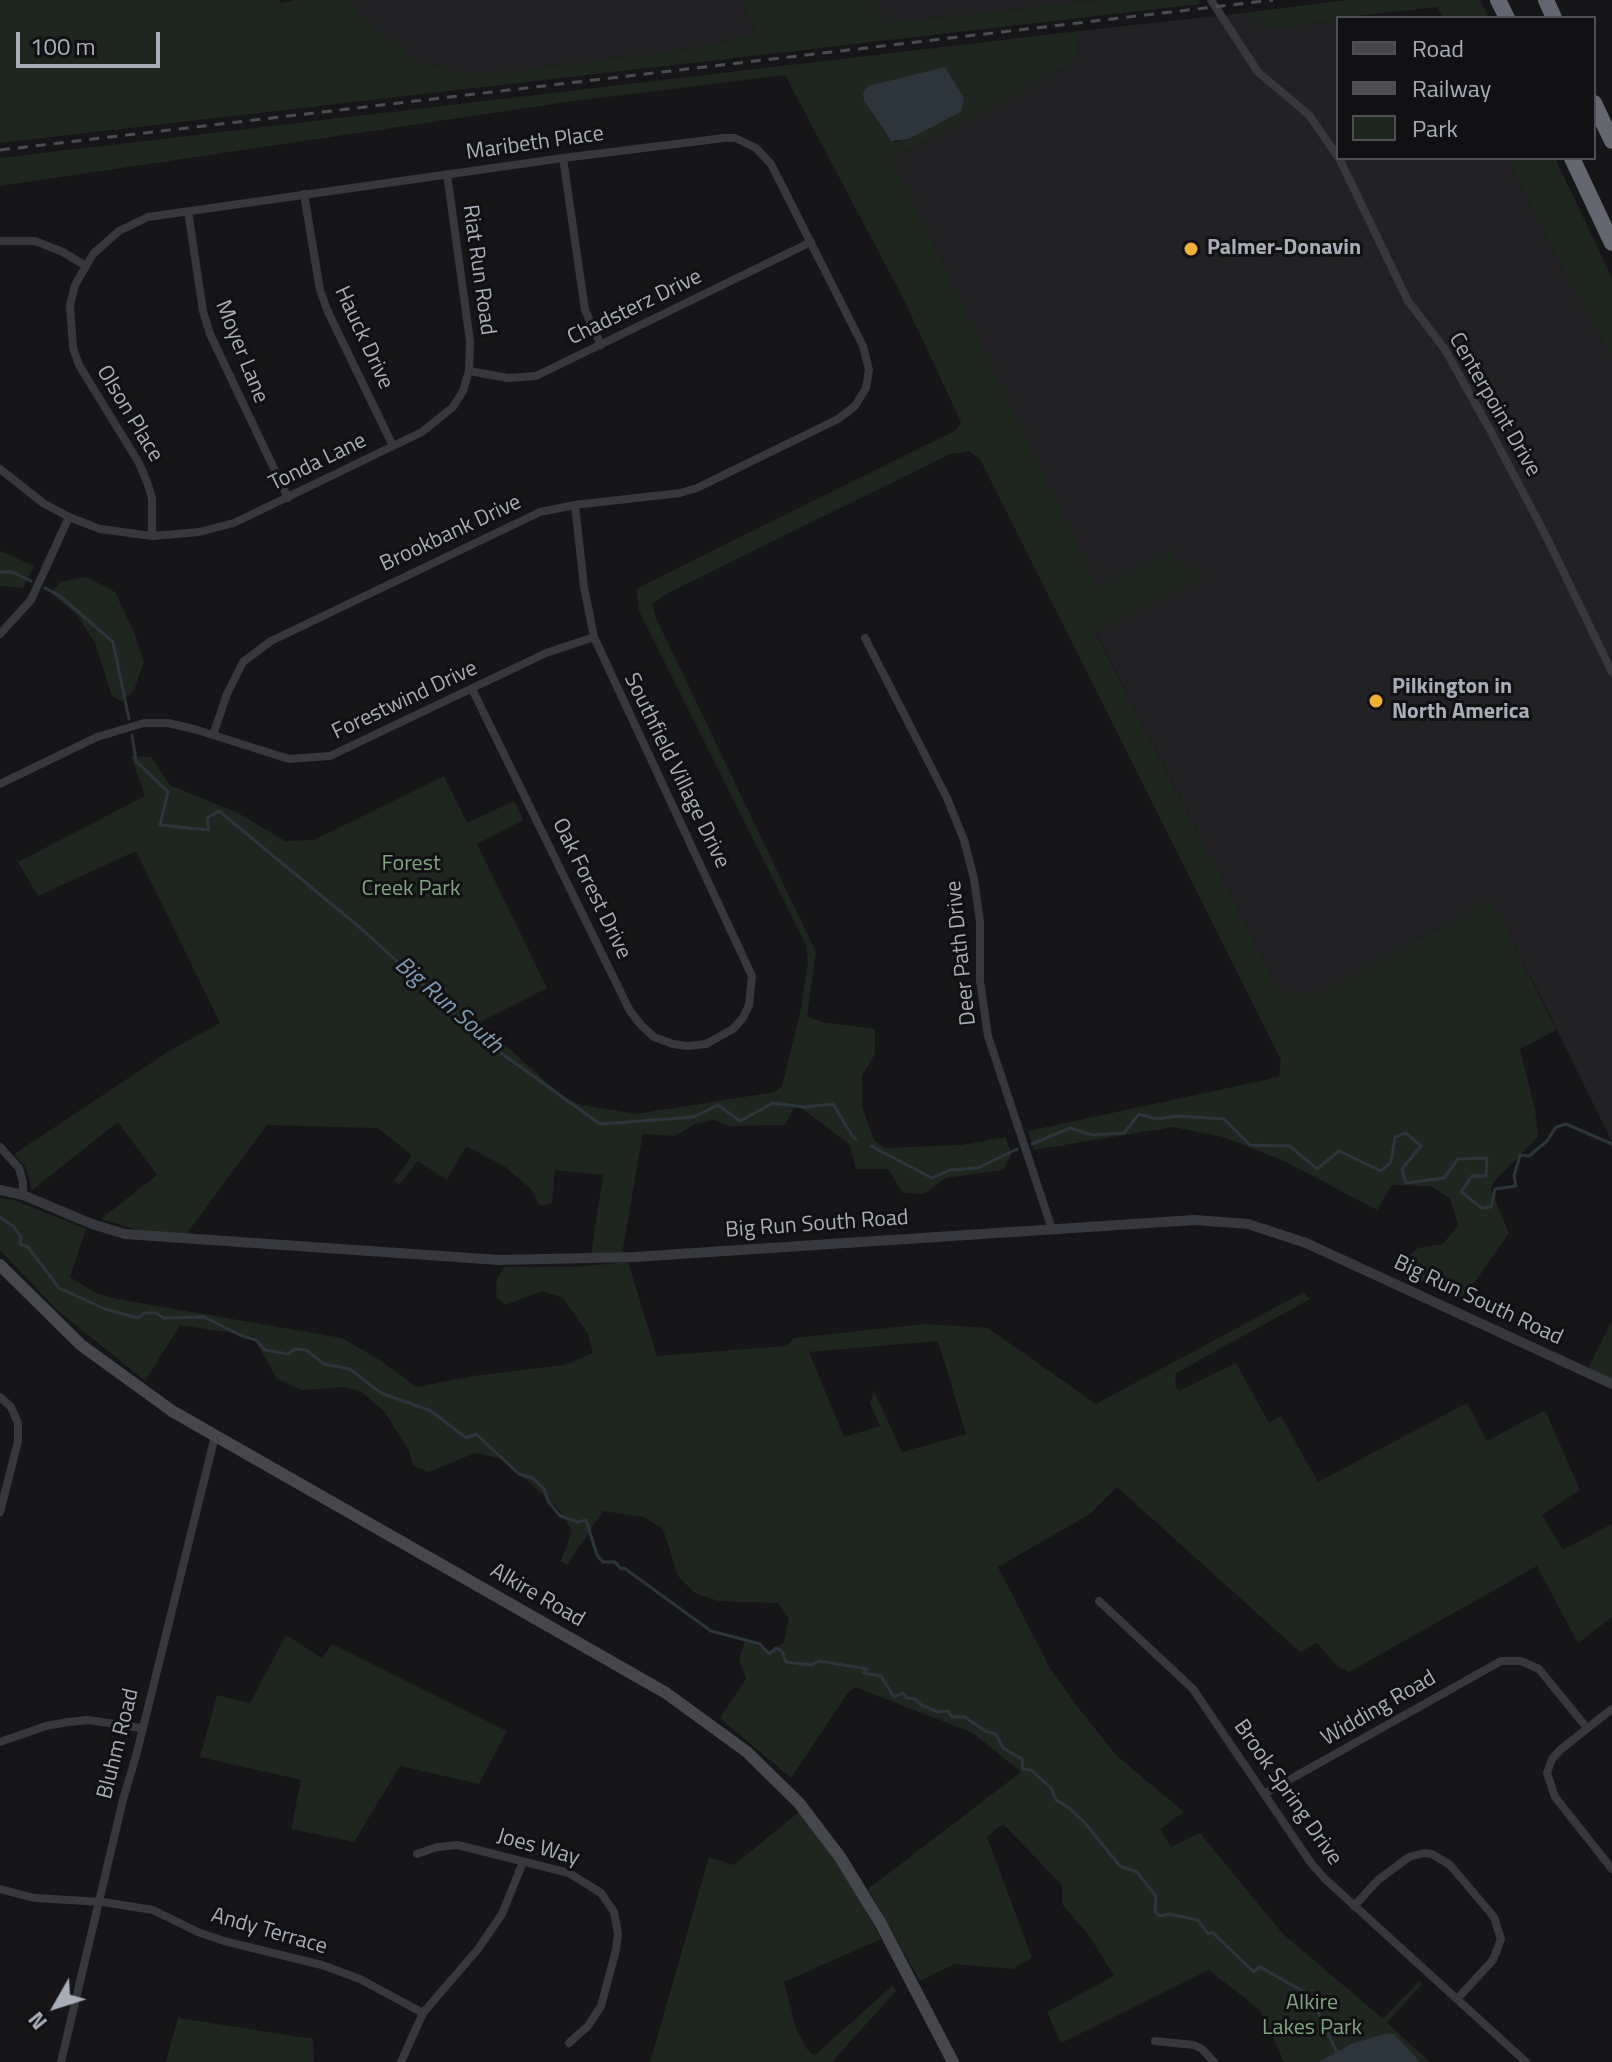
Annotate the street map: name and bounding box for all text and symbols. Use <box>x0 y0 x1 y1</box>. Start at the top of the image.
scale bar <box>20 16 164 66</box>
legend <box>1336 16 1596 160</box>
text: 100 m <box>30 28 96 64</box>
text: Road <box>1412 30 1464 66</box>
text: Railway <box>1412 70 1491 106</box>
text: Park <box>1412 110 1458 146</box>
street label: Maribeth Place <box>465 121 605 167</box>
street label: Riat Run Road <box>456 203 500 337</box>
place label: Palmer-Donavin <box>1207 236 1361 262</box>
marker: Palmer-Donavin <box>1182 240 1200 258</box>
street label: Chadsterz Drive <box>564 264 706 352</box>
street label: Hauck Drive <box>328 282 398 394</box>
street label: Moyer Lane <box>208 297 274 407</box>
street label: Centerpoint Drive <box>1442 328 1546 482</box>
street label: Olson Place <box>90 361 168 467</box>
street label: Tonda Lane <box>265 428 371 498</box>
street label: Brookbank Drive <box>376 490 526 578</box>
street label: Forestwind Drive <box>328 656 482 746</box>
street label: Southfield Village Drive <box>617 669 735 873</box>
place label: Pilkington in North America <box>1392 675 1530 726</box>
marker: Pilkington in North America <box>1367 692 1385 710</box>
street label: Oak Forest Drive <box>546 814 636 964</box>
park label: Forest Creek Park <box>362 852 460 904</box>
street label: Deer Path Drive <box>941 879 983 1027</box>
water label: Big Run South <box>388 951 508 1061</box>
street label: Big Run South Road <box>725 1205 909 1245</box>
street label: Big Run South Road <box>1389 1250 1567 1352</box>
street label: Alkire Road <box>485 1558 589 1634</box>
street label: Widding Road <box>1317 1666 1441 1752</box>
street label: Bluhm Road <box>93 1686 145 1802</box>
street label: Brook Spring Drive <box>1227 1715 1347 1871</box>
street label: Joes Way <box>494 1824 582 1872</box>
street label: Andy Terrace <box>208 1903 330 1961</box>
north arrow <box>16 1966 96 2046</box>
park label: Alkire Lakes Park <box>1262 1991 1362 2042</box>
text: N <box>19 2004 55 2038</box>

